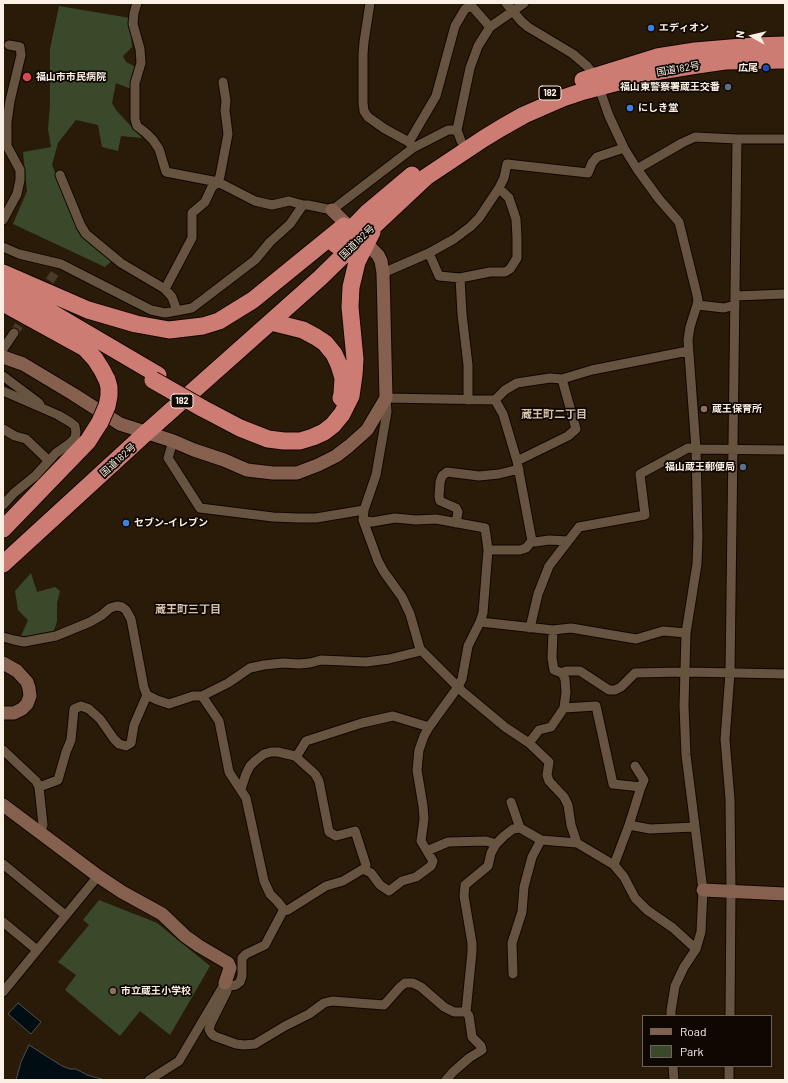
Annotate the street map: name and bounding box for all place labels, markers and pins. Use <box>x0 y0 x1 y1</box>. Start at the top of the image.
place label: エディオン <box>659 22 709 34</box>
marker: エディオン <box>646 23 656 33</box>
place label: 広尾 <box>738 62 758 74</box>
marker: 広尾 <box>761 63 771 73</box>
marker: 福山市市民病院 <box>21 71 33 83</box>
place label: 福山市市民病院 <box>36 71 106 83</box>
place label: 福山東警察署蔵王交番 <box>620 81 720 93</box>
marker: 福山東警察署蔵王交番 <box>723 82 733 92</box>
place label: にしき堂 <box>638 102 678 114</box>
marker: にしき堂 <box>625 103 635 113</box>
place label: 蔵王保育所 <box>712 403 762 415</box>
marker: 蔵王保育所 <box>699 404 709 414</box>
place label: 福山蔵王郵便局 <box>665 461 735 473</box>
marker: 福山蔵王郵便局 <box>738 462 748 472</box>
place label: セブン-イレブン <box>134 517 208 529</box>
marker: セブン-イレブン <box>121 518 131 528</box>
place label: 市立蔵王小学校 <box>121 985 191 997</box>
marker: 市立蔵王小学校 <box>108 986 118 996</box>

